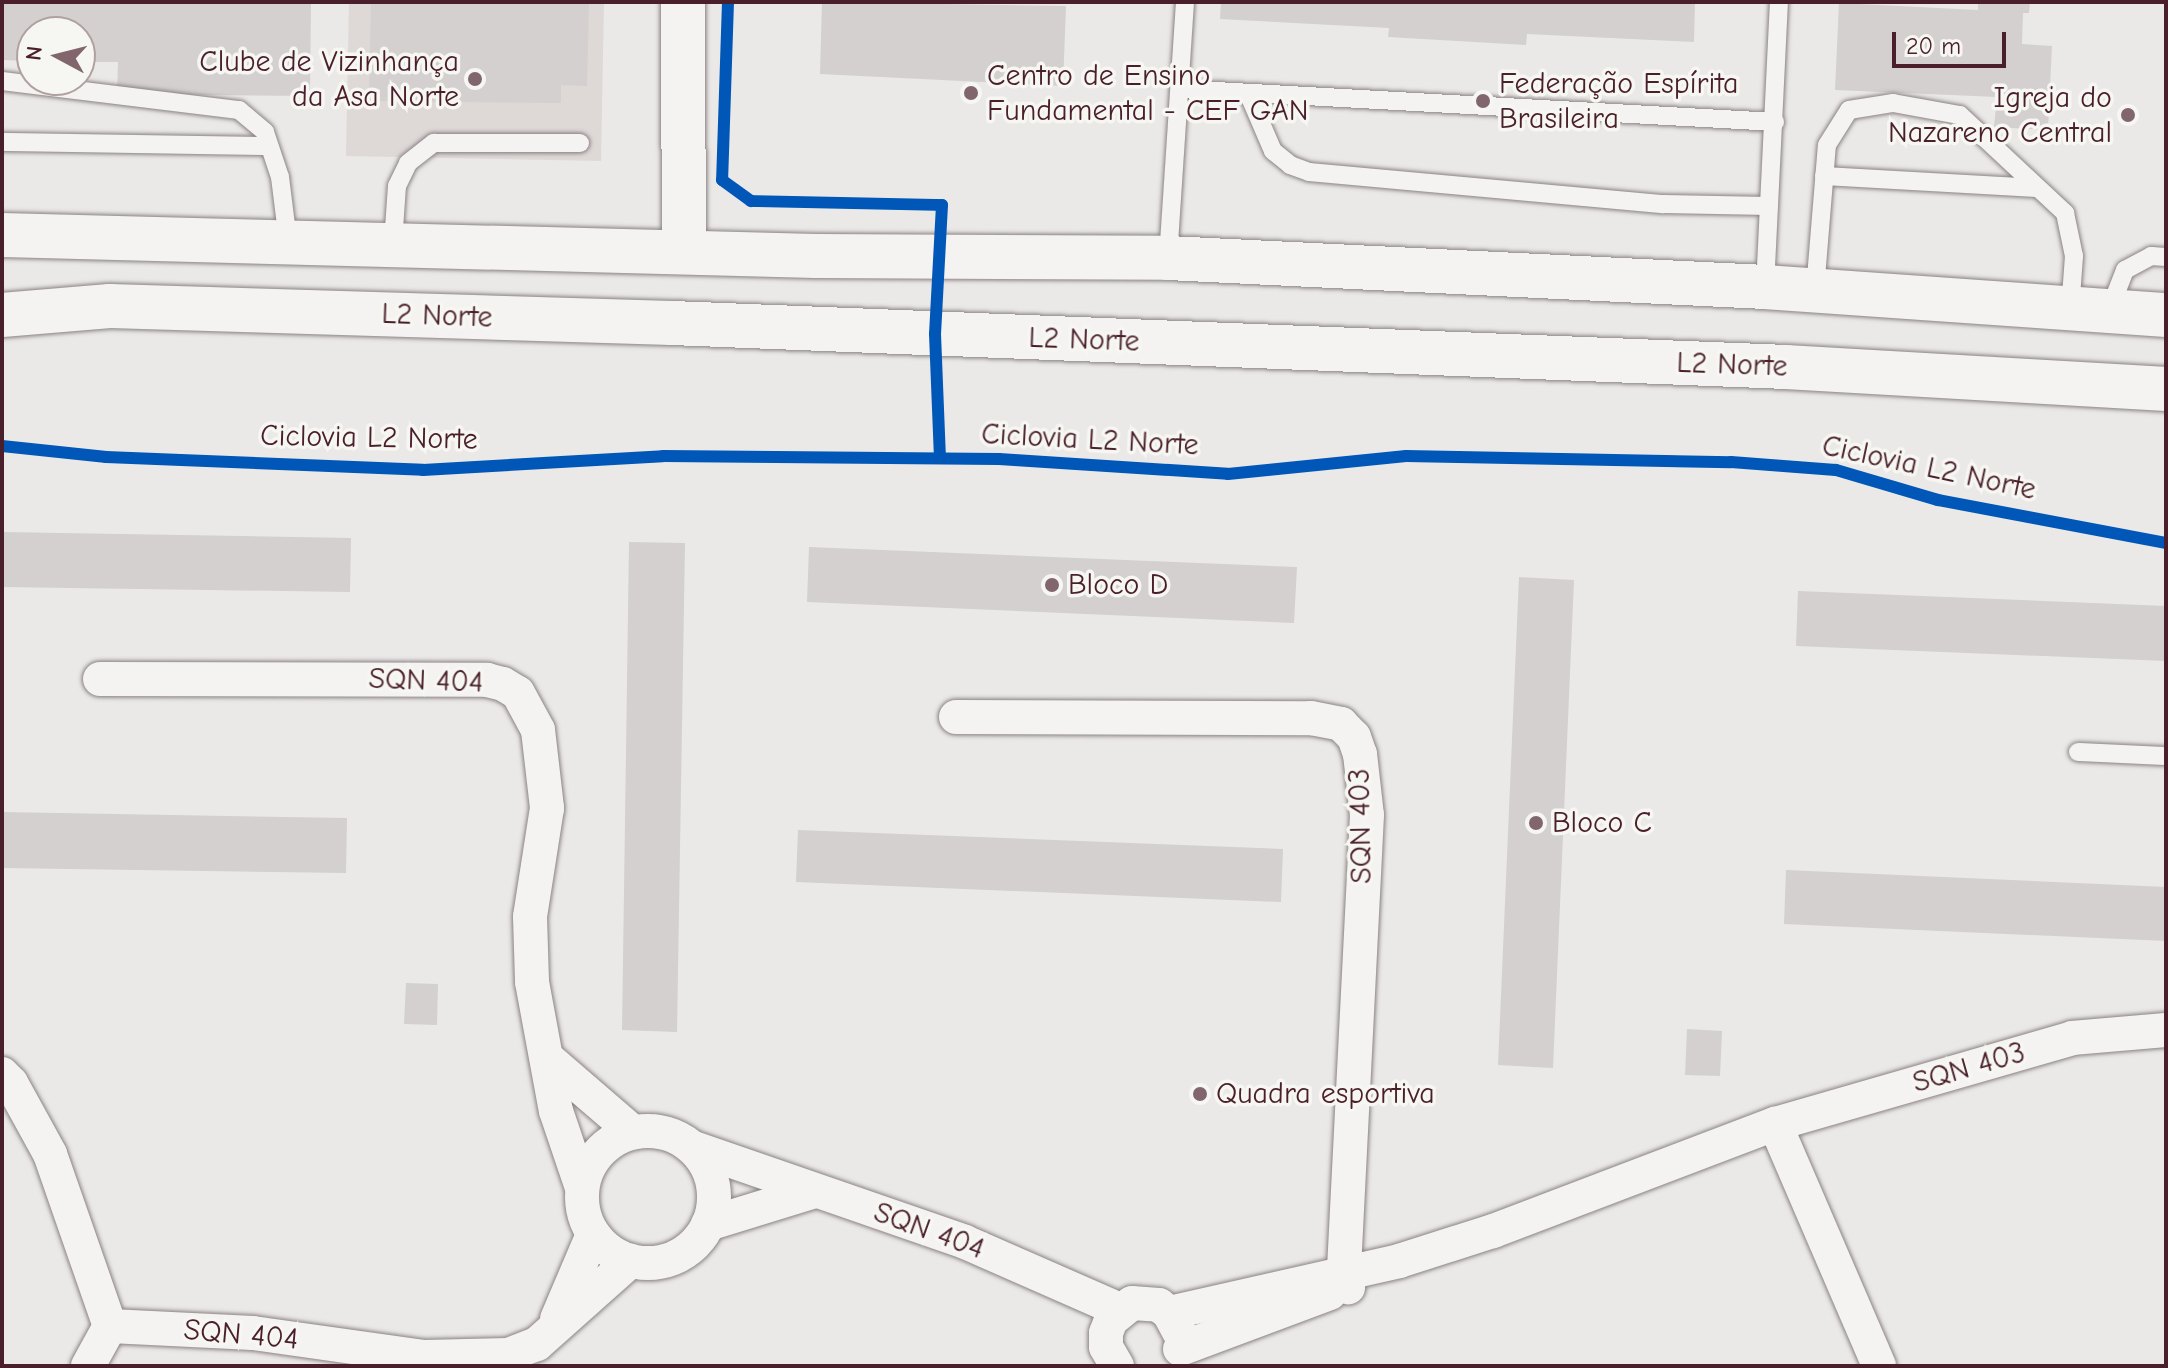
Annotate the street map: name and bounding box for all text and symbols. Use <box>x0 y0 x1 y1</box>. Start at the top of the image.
north arrow <box>16 16 96 96</box>
scale bar <box>1896 16 2010 66</box>
text: 20 m <box>1906 32 1961 60</box>
place label: Clube de Vizinhança da Asa Norte <box>199 44 459 114</box>
text: N <box>20 45 48 62</box>
place label: Centro de Ensino Fundamental - CEF GAN <box>987 58 1308 128</box>
place label: Federação Espírita Brasileira <box>1499 66 1738 136</box>
marker: Clube de Vizinhança da Asa Norte <box>466 70 484 88</box>
place label: Igreja do Nazareno Central <box>1888 80 2112 150</box>
marker: Centro de Ensino Fundamental - CEF GAN <box>962 84 980 102</box>
marker: Federação Espírita Brasileira <box>1474 92 1492 110</box>
marker: Igreja do Nazareno Central <box>2119 106 2137 124</box>
street label: L2 Norte <box>381 296 493 336</box>
street label: L2 Norte <box>1028 320 1140 360</box>
street label: L2 Norte <box>1676 345 1788 385</box>
street label: Ciclovia L2 Norte <box>980 416 1200 464</box>
street label: Ciclovia L2 Norte <box>260 418 478 458</box>
street label: Ciclovia L2 Norte <box>1819 428 2039 508</box>
place label: Bloco D <box>1068 567 1168 603</box>
marker: Bloco D <box>1043 576 1061 594</box>
street label: SQN 404 <box>368 661 484 701</box>
street label: SQN 403 <box>1342 768 1380 884</box>
place label: Bloco C <box>1552 805 1652 841</box>
marker: Bloco C <box>1527 814 1545 832</box>
street label: SQN 403 <box>1909 1035 2029 1101</box>
place label: Quadra esportiva <box>1216 1076 1435 1112</box>
marker: Quadra esportiva <box>1191 1085 1209 1103</box>
street label: SQN 404 <box>869 1194 989 1268</box>
street label: SQN 404 <box>182 1312 300 1358</box>

